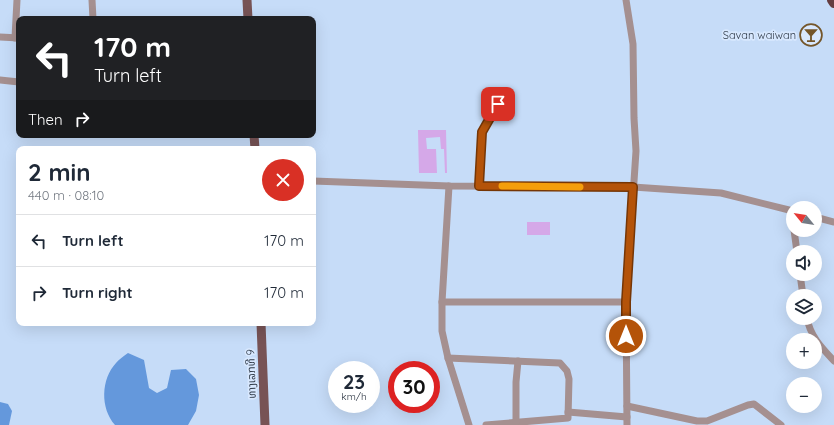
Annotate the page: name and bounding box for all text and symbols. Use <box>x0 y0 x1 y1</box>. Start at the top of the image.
bar icon: Savan waiwan <box>798 22 824 48</box>
place label: Savan waiwan <box>723 28 796 42</box>
text: 170 m <box>94 29 171 64</box>
icon: left <box>28 32 80 84</box>
text: Turn left <box>94 64 162 87</box>
pin <box>481 87 515 121</box>
icon: arrive <box>487 93 509 115</box>
icon: right <box>71 108 93 130</box>
text: Then <box>28 110 63 129</box>
text: 2 min <box>28 157 90 187</box>
button: close <box>262 159 304 201</box>
text: 440 m · 08:10 <box>28 187 104 203</box>
north arrow <box>786 201 822 237</box>
map controls <box>786 201 822 413</box>
icon: left <box>28 230 50 252</box>
text: Turn left <box>62 231 124 250</box>
text: 170 m <box>264 231 304 250</box>
button: sound <box>786 245 822 281</box>
icon: right <box>28 282 50 304</box>
text: Turn right <box>62 283 133 302</box>
text: 170 m <box>264 283 304 302</box>
button: layers <box>786 289 822 325</box>
position arrow <box>605 315 647 357</box>
button: + <box>786 333 822 369</box>
street label: ທາງເລກທີ 9 <box>243 349 259 399</box>
speed limit sign: 30 <box>388 361 440 413</box>
text: 23 <box>343 369 365 394</box>
button: − <box>786 377 822 413</box>
text: km/h <box>341 390 367 403</box>

